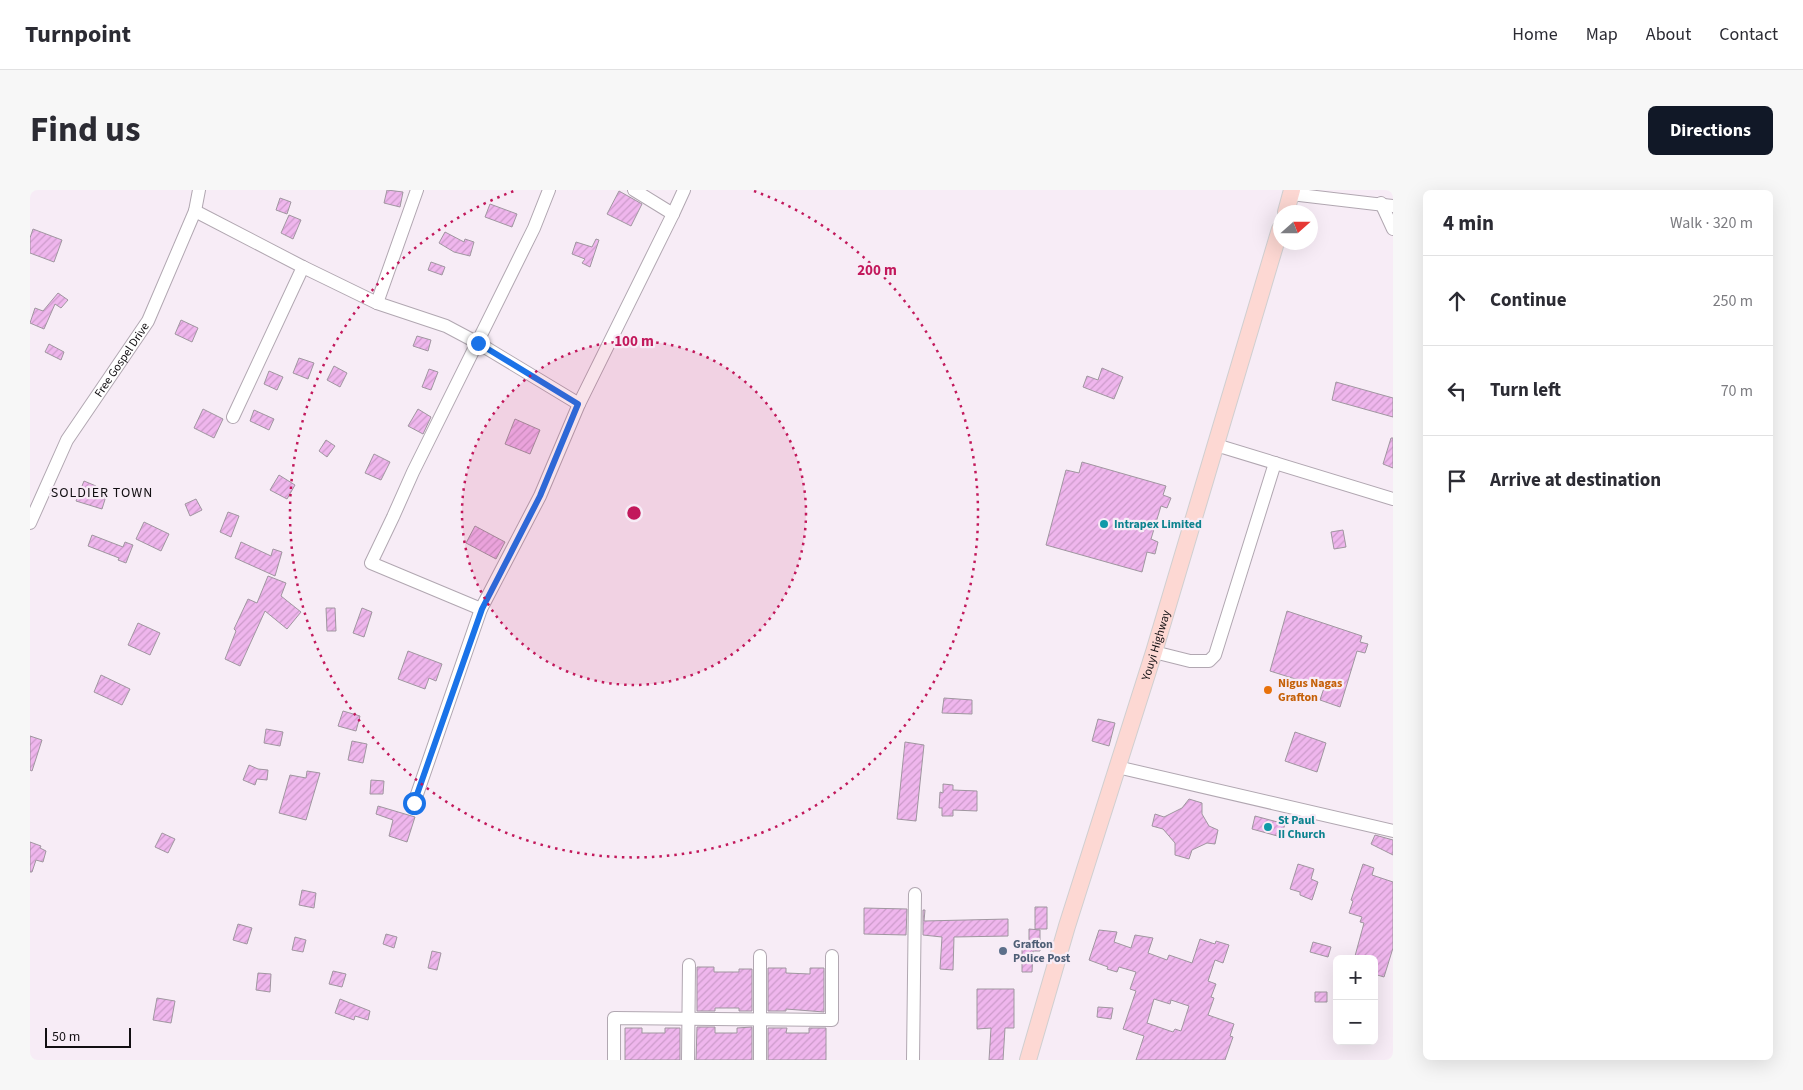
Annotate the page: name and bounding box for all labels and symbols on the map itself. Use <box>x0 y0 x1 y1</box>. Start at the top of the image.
north arrow <box>1273 205 1318 250</box>
text: 200 m <box>857 260 897 281</box>
street label: Free Gospel Drive <box>91 319 154 401</box>
text: 100 m <box>614 331 654 352</box>
route end <box>467 332 490 355</box>
district label: SOLDIER TOWN <box>51 483 153 503</box>
centre of rings <box>625 504 643 522</box>
place label: Intrapex Limited <box>1114 516 1202 533</box>
marker: Intrapex Limited <box>1098 518 1110 530</box>
street label: Youyi Highway <box>1137 608 1175 684</box>
place label: Nigus Nagas Grafton <box>1278 675 1342 706</box>
marker: Nigus Nagas Grafton <box>1262 684 1274 696</box>
route start <box>403 792 426 815</box>
place label: St Paul II Church <box>1278 812 1326 843</box>
marker: St Paul II Church <box>1262 821 1274 833</box>
place label: Grafton Police Post <box>1013 936 1071 967</box>
marker: Grafton Police Post <box>997 945 1009 957</box>
scale bar <box>45 1025 131 1048</box>

